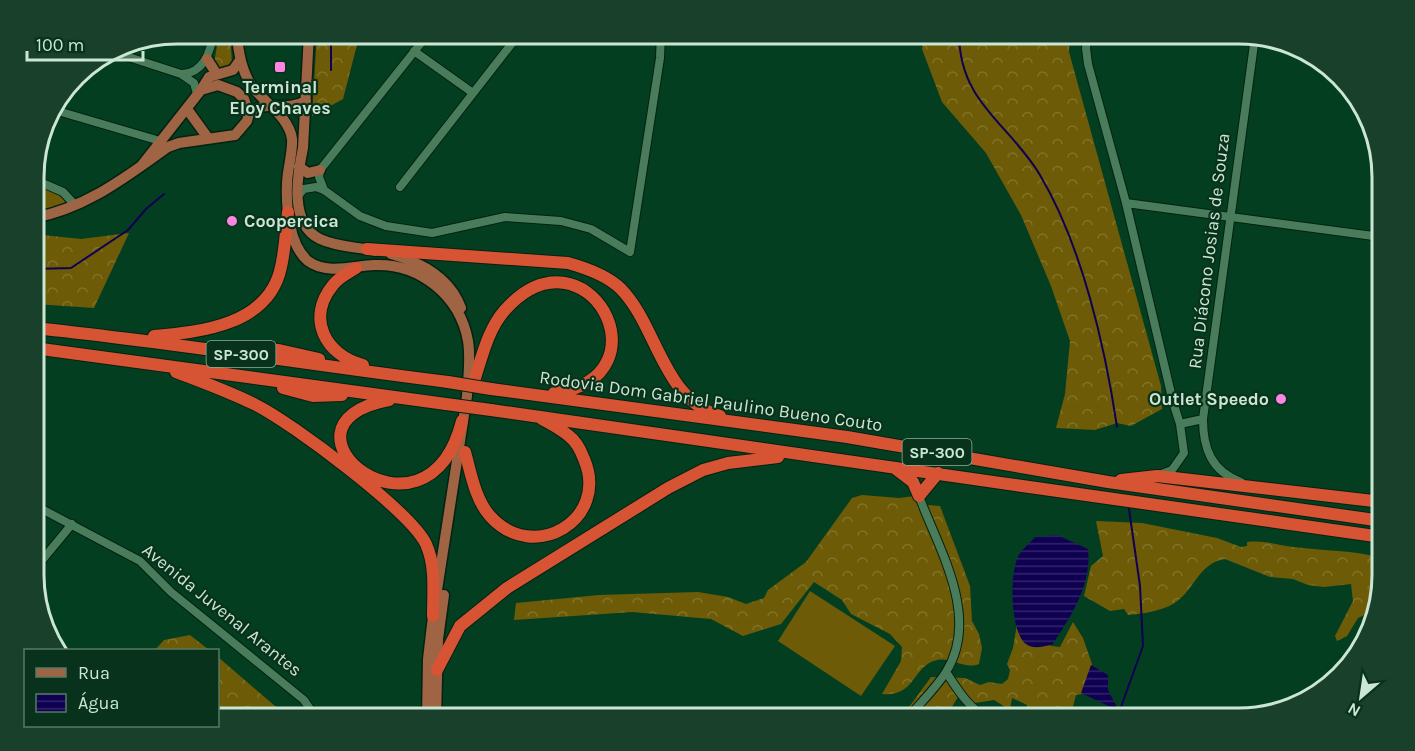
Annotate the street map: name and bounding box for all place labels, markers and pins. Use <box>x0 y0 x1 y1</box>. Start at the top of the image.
marker: Terminal Eloy Chaves <box>273 60 287 74</box>
place label: Terminal Eloy Chaves <box>229 76 331 119</box>
place label: Coopercica <box>244 210 339 232</box>
marker: Coopercica <box>225 214 239 228</box>
place label: Outlet Speedo <box>1149 388 1269 410</box>
marker: Outlet Speedo <box>1274 392 1288 406</box>

